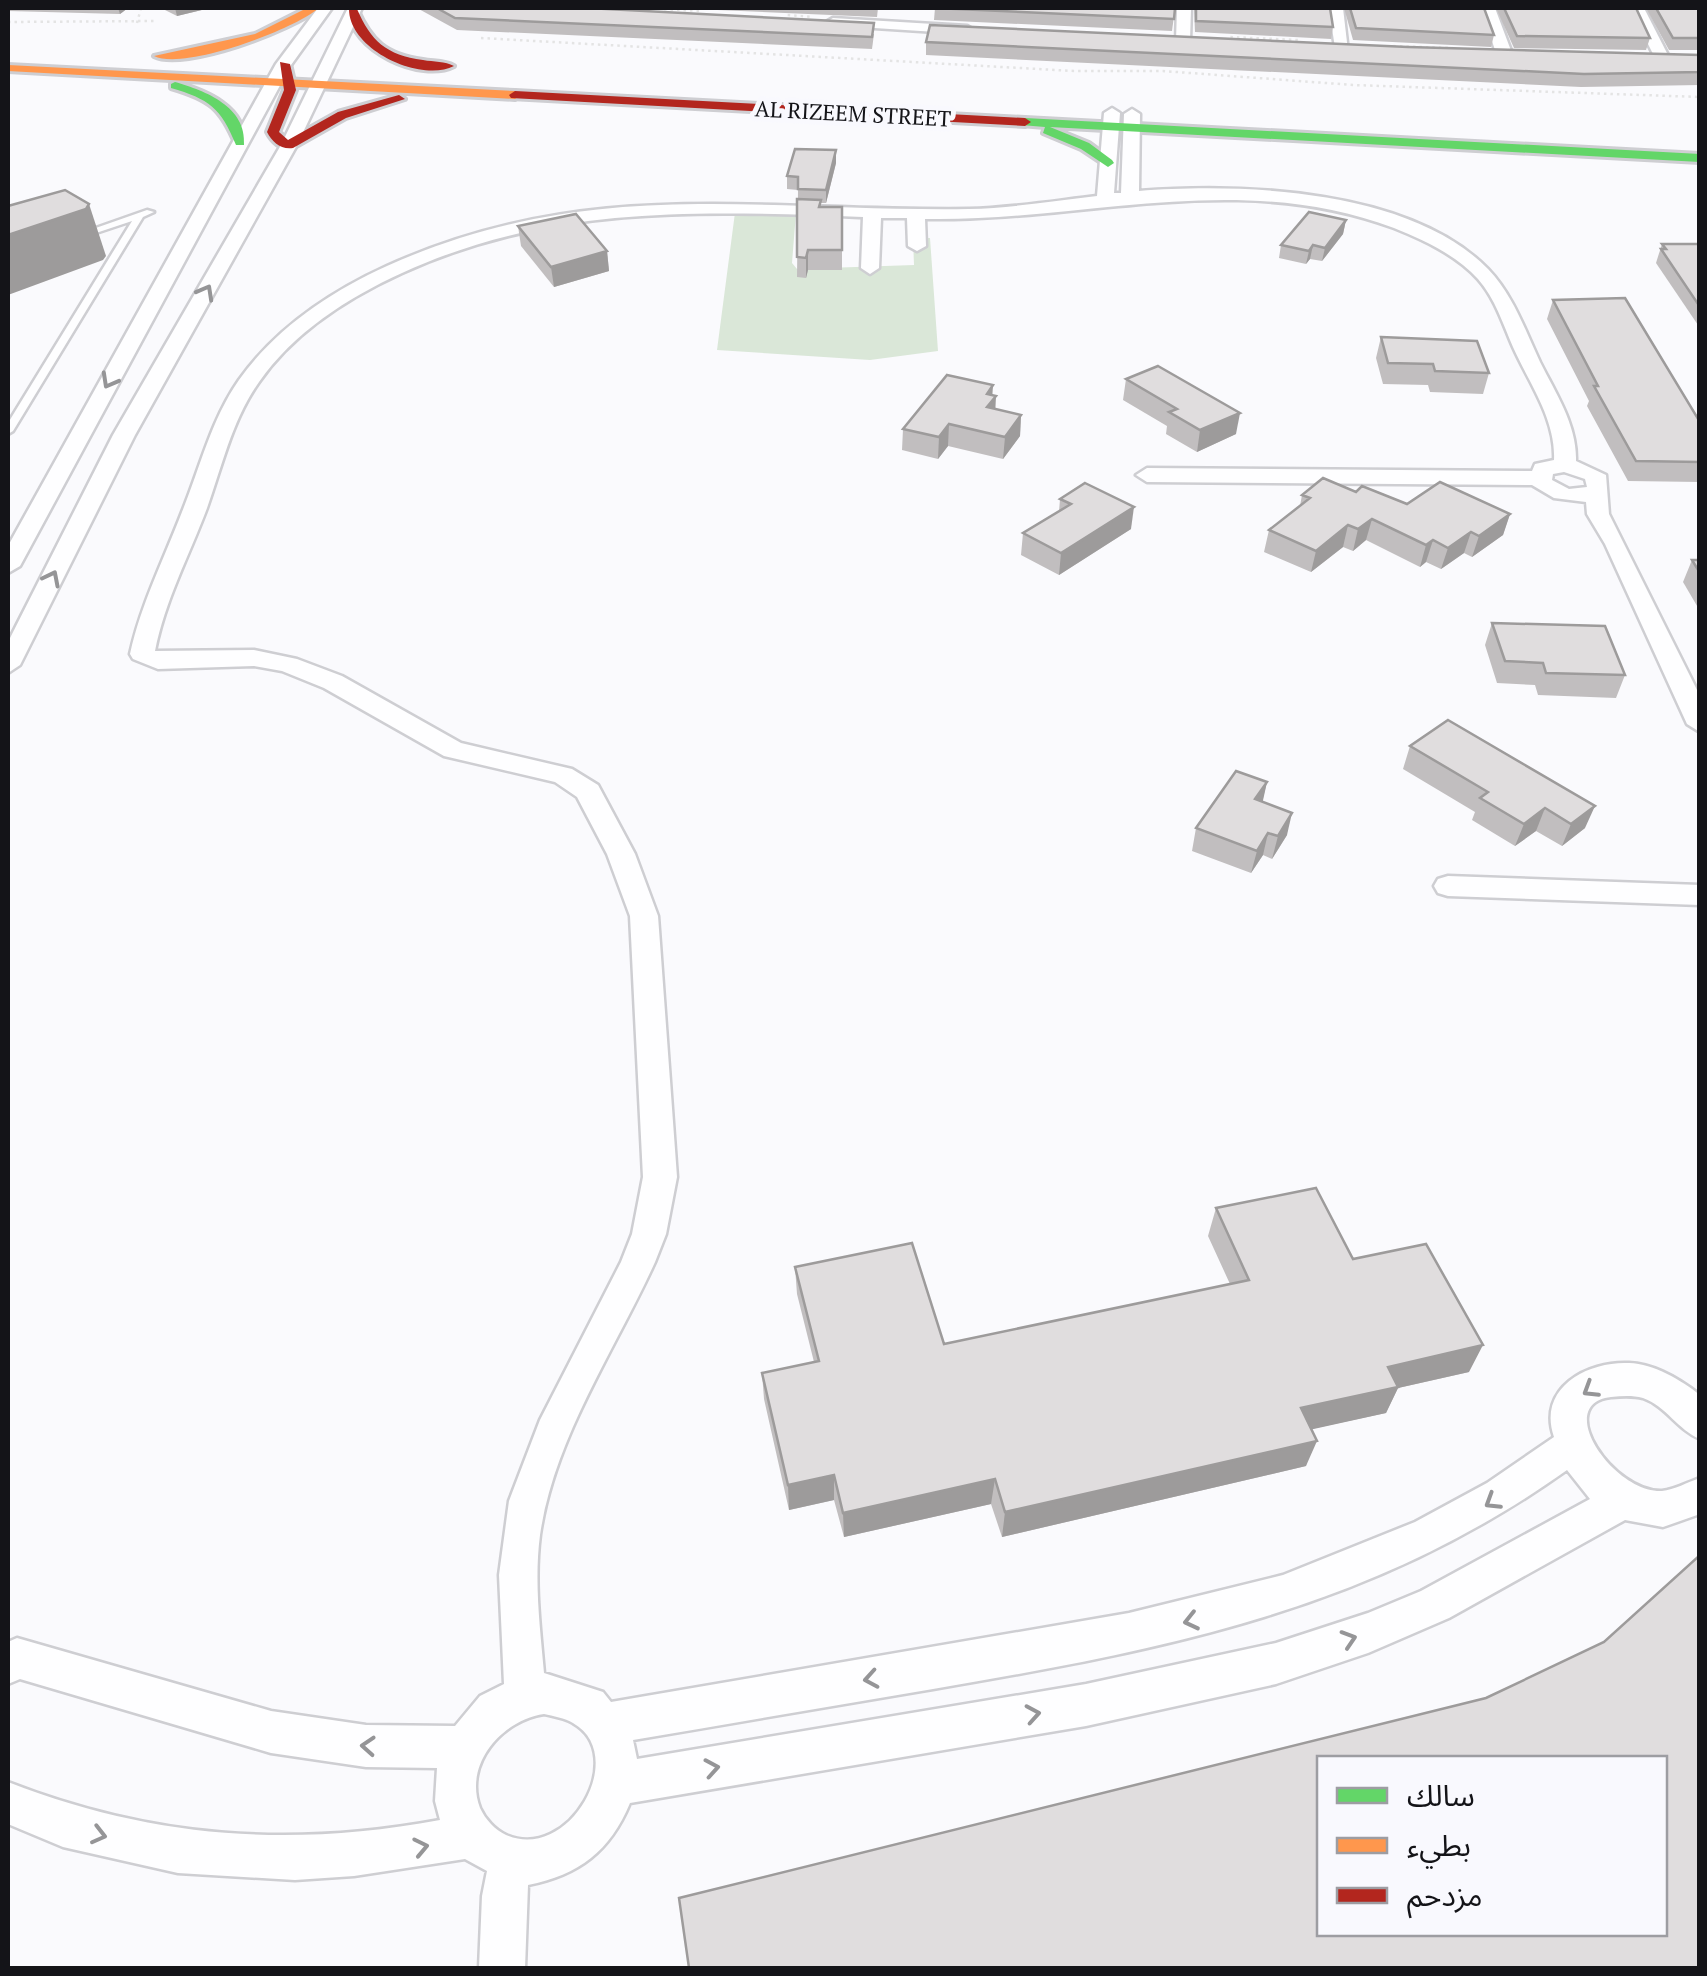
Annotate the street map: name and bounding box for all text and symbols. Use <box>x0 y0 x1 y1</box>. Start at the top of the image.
street label: AL RIZEEM STREET <box>754 93 952 133</box>
one-way arrow <box>194 285 214 303</box>
one-way arrow <box>102 371 121 389</box>
one-way arrow <box>40 570 59 588</box>
one-way arrow <box>1583 1377 1601 1396</box>
one-way arrow <box>1485 1490 1503 1509</box>
one-way arrow <box>1183 1609 1200 1630</box>
one-way arrow <box>1339 1631 1356 1651</box>
one-way arrow <box>863 1668 880 1689</box>
one-way arrow <box>1025 1704 1041 1725</box>
one-way arrow <box>359 1736 375 1757</box>
legend <box>1317 1756 1667 1936</box>
one-way arrow <box>704 1758 721 1779</box>
text: سالك <box>1407 1775 1475 1815</box>
one-way arrow <box>90 1824 107 1845</box>
text: بطيء <box>1407 1825 1471 1869</box>
one-way arrow <box>412 1837 429 1858</box>
text: مزدحم <box>1407 1875 1483 1919</box>

